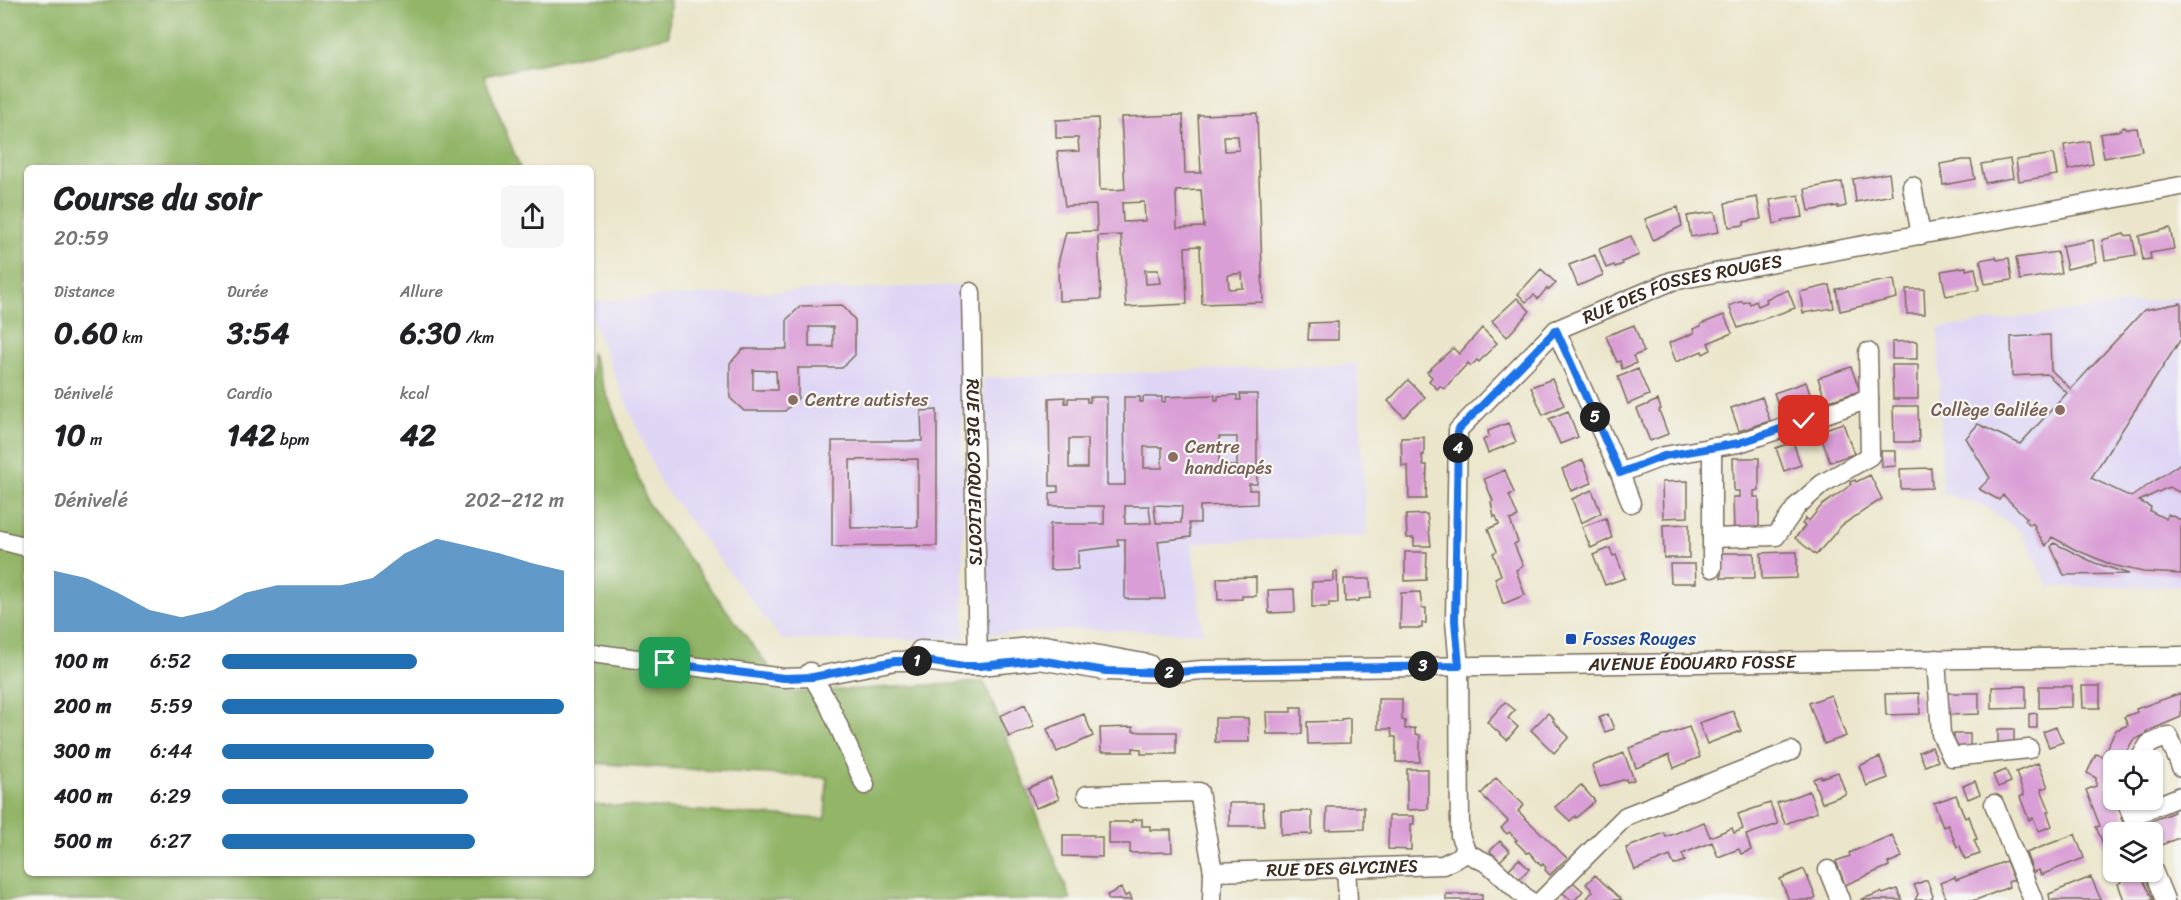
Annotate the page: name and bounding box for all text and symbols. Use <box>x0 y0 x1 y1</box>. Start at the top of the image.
text: Course du soir <box>54 169 260 227</box>
button: share <box>501 185 564 248</box>
text: 20:59 <box>54 221 109 256</box>
street label: RUE DES FOSSES ROUGES <box>1577 245 1785 333</box>
text: Distance <box>54 277 115 306</box>
text: Durée <box>227 277 268 306</box>
text: Allure <box>400 277 443 306</box>
text: 0.60 <box>54 306 118 360</box>
text: 3:54 <box>227 306 290 360</box>
text: 6:30 <box>400 306 462 360</box>
text: km <box>118 323 143 352</box>
text: /km <box>462 323 494 352</box>
street label: RUE DES COQUELICOTS <box>957 378 992 566</box>
text: Dénivelé <box>54 379 113 408</box>
text: Cardio <box>227 379 272 408</box>
text: kcal <box>400 379 429 408</box>
place label: Centre autistes <box>805 384 929 416</box>
marker: Centre autistes <box>786 393 800 407</box>
place label: Collège Galilée <box>1931 394 2048 426</box>
pin <box>1778 395 1829 446</box>
pin: 5 <box>1580 402 1610 432</box>
text: 5 <box>1590 402 1600 431</box>
marker: Collège Galilée <box>2053 403 2067 417</box>
icon: check <box>1787 404 1820 437</box>
text: 10 <box>54 408 86 462</box>
text: 142 <box>227 408 276 462</box>
text: 42 <box>400 408 436 462</box>
text: m <box>86 425 102 454</box>
text: bpm <box>276 425 310 454</box>
place label: Centre handicapés <box>1184 431 1272 484</box>
pin: 4 <box>1443 433 1473 463</box>
text: 4 <box>1453 433 1463 462</box>
marker: Centre handicapés <box>1166 450 1180 464</box>
text: Dénivelé <box>54 483 128 518</box>
text: 202–212 m <box>465 483 564 518</box>
place label: Fosses Rouges <box>1583 623 1697 655</box>
marker: Fosses Rouges <box>1564 632 1578 646</box>
pin <box>639 637 690 688</box>
text: 100 m <box>54 644 108 679</box>
text: 6:52 <box>150 644 191 679</box>
street label: AVENUE ÉDOUARD FOSSE <box>1587 645 1797 680</box>
icon: arrive <box>648 646 681 679</box>
pin: 1 <box>902 646 932 676</box>
text: 1 <box>914 646 920 675</box>
pin: 3 <box>1408 651 1438 681</box>
text: 3 <box>1419 651 1427 680</box>
pin: 2 <box>1154 658 1184 688</box>
text: 2 <box>1164 658 1174 687</box>
text: 200 m <box>54 689 111 724</box>
text: 5:59 <box>150 689 193 724</box>
text: 300 m <box>54 734 111 769</box>
text: 6:44 <box>150 734 192 769</box>
map controls <box>2103 750 2163 882</box>
button: locate <box>2103 750 2163 810</box>
text: 400 m <box>54 779 112 814</box>
text: 6:29 <box>150 779 191 814</box>
button: layers <box>2103 822 2163 882</box>
text: 500 m <box>54 824 112 859</box>
text: 6:27 <box>150 824 190 859</box>
street label: RUE DES GLYCINES <box>1266 850 1418 886</box>

